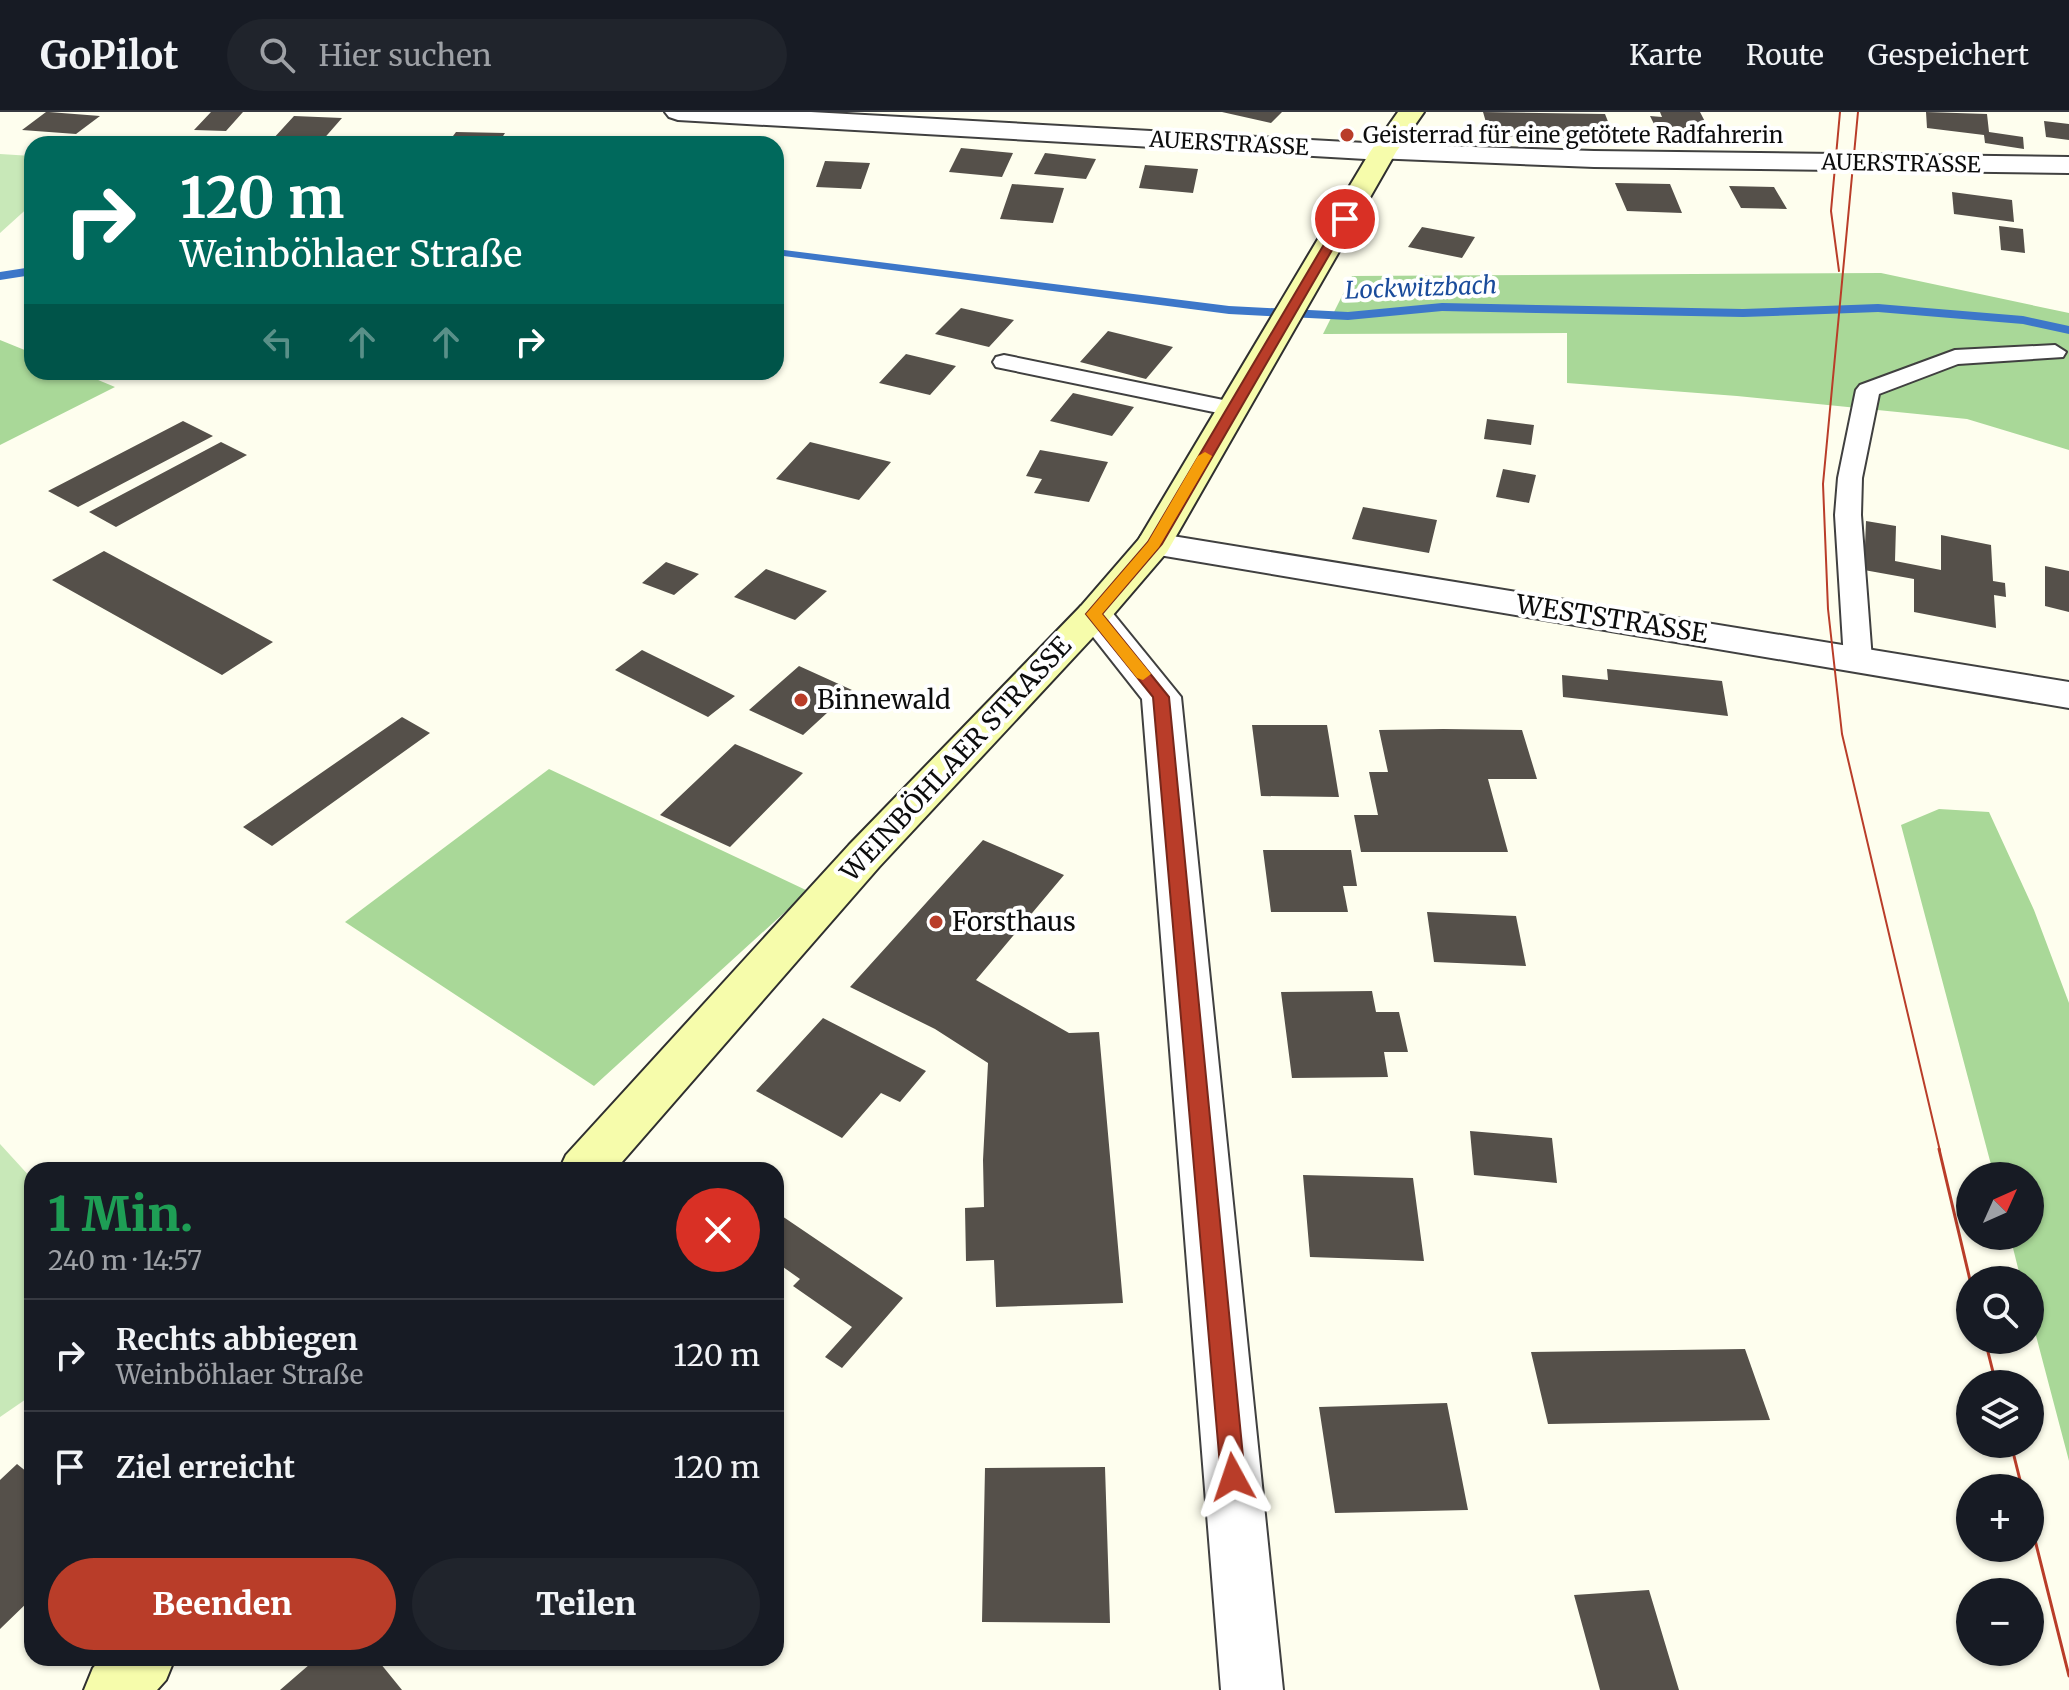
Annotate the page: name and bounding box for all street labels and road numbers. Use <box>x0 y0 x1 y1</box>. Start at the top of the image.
street label: AUERSTRASSE <box>1148 125 1309 161</box>
street label: AUERSTRASSE <box>1820 148 1981 178</box>
street label: WESTSTRASSE <box>1513 587 1711 650</box>
street label: WEINBÖHLAER STRASSE <box>833 629 1078 889</box>

